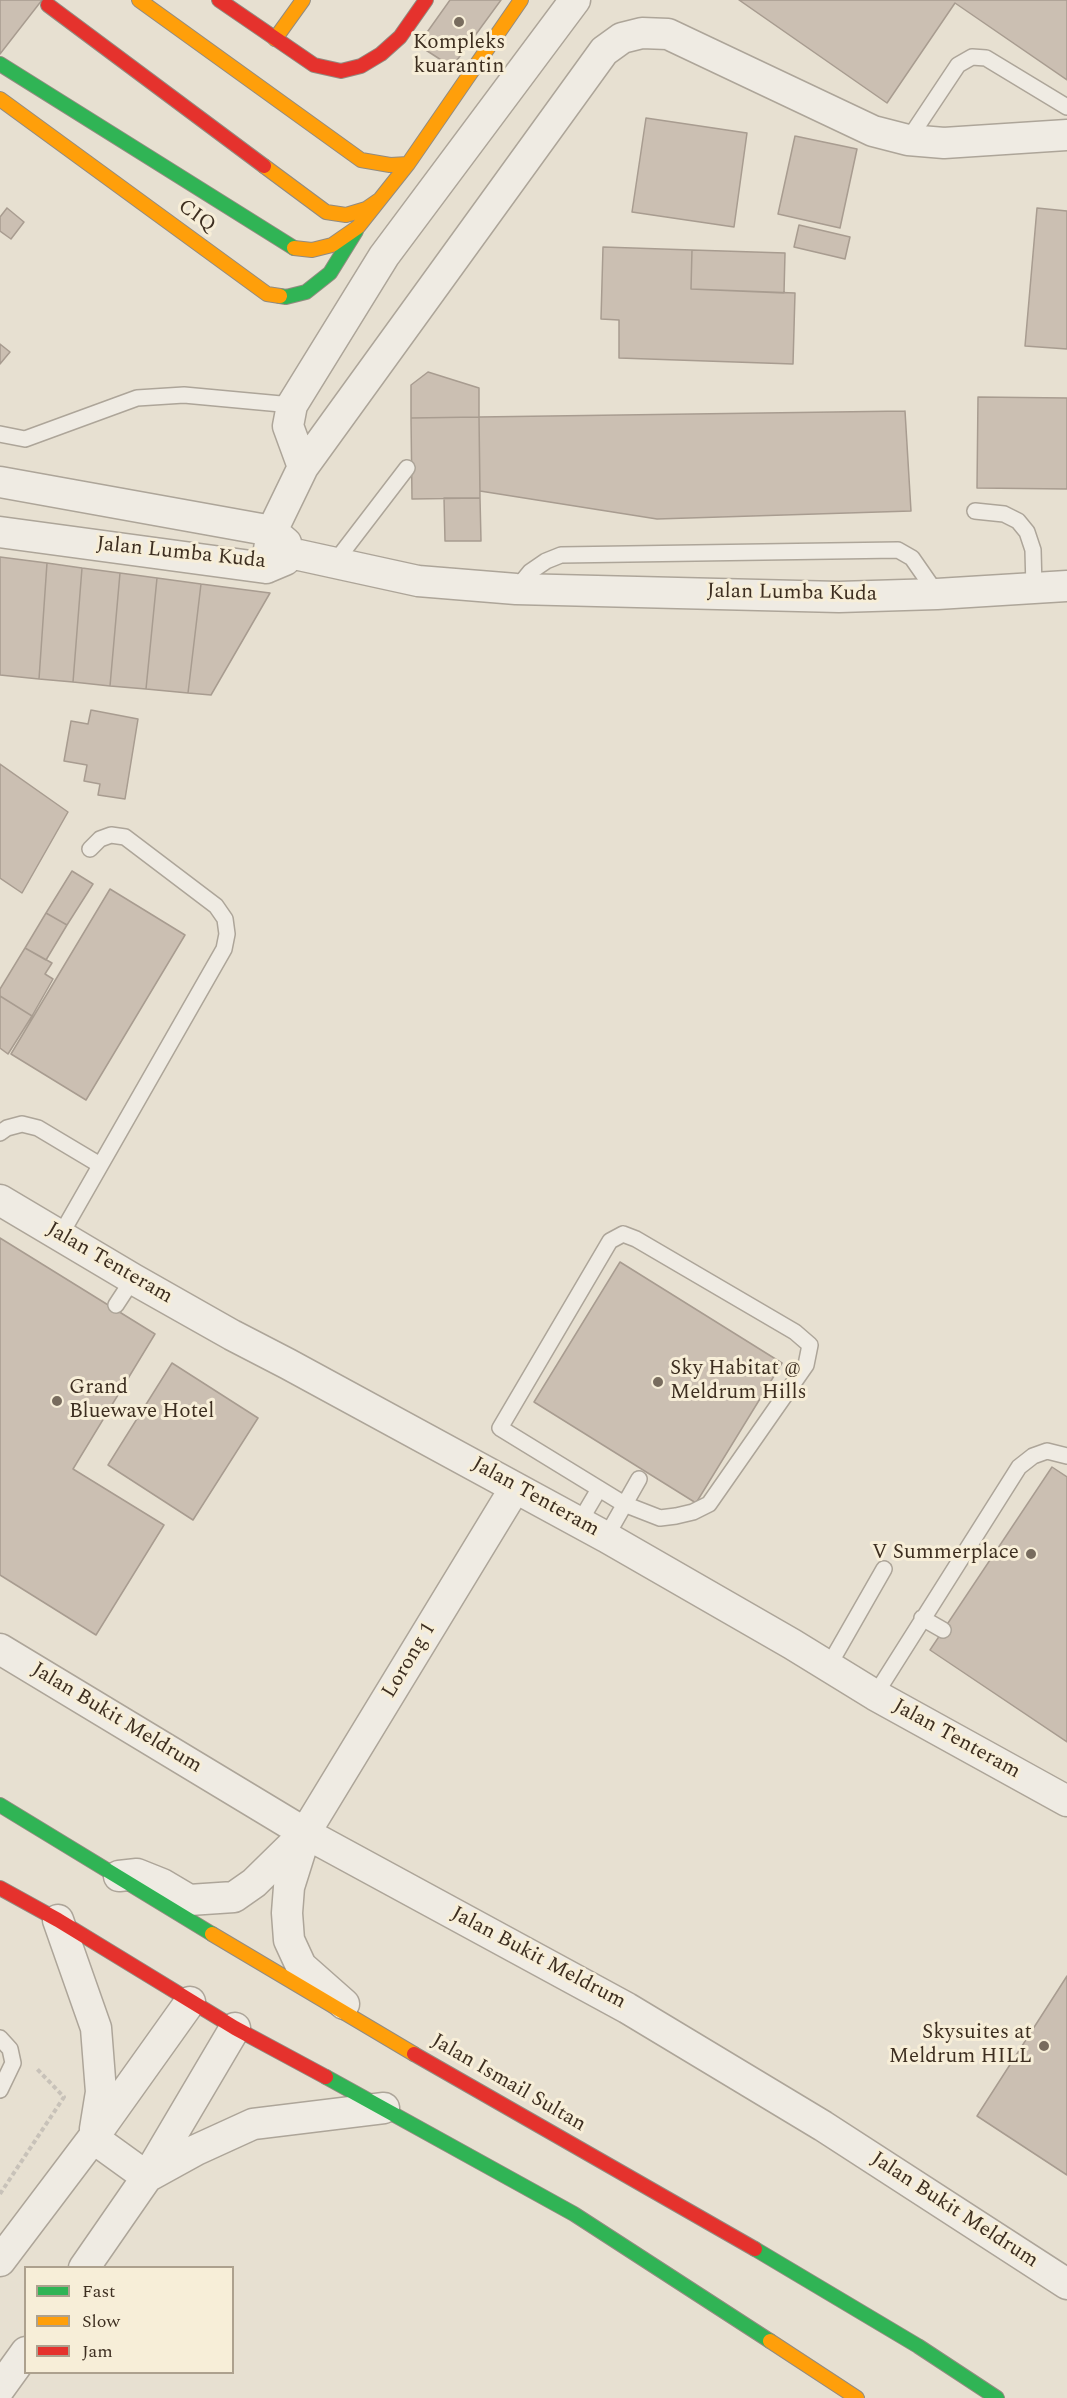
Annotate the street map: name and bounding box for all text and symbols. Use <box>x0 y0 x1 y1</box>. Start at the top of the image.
marker: Kompleks kuarantin <box>452 15 466 29</box>
place label: Kompleks kuarantin <box>413 31 505 81</box>
street label: CIQ <box>172 195 220 239</box>
street label: Jalan Lumba Kuda <box>95 533 267 575</box>
street label: Jalan Lumba Kuda <box>707 580 877 608</box>
street label: Jalan Tenteram <box>41 1218 177 1310</box>
place label: Sky Habitat @ Meldrum Hills <box>670 1357 807 1407</box>
marker: Sky Habitat @ Meldrum Hills <box>651 1375 665 1389</box>
place label: Grand Bluewave Hotel <box>69 1376 214 1426</box>
marker: Grand Bluewave Hotel <box>50 1394 64 1408</box>
street label: Jalan Tenteram <box>467 1453 603 1543</box>
place label: V Summerplace <box>872 1541 1019 1567</box>
marker: V Summerplace <box>1024 1547 1038 1561</box>
street label: Lorong 1 <box>378 1619 442 1703</box>
street label: Jalan Bukit Meldrum <box>26 1658 206 1780</box>
street label: Jalan Tenteram <box>888 1695 1024 1785</box>
street label: Jalan Bukit Meldrum <box>446 1902 630 2016</box>
place label: Skysuites at Meldrum HILL <box>889 2021 1032 2071</box>
street label: Jalan Ismail Sultan <box>426 2030 590 2138</box>
marker: Skysuites at Meldrum HILL <box>1037 2039 1051 2053</box>
street label: Jalan Bukit Meldrum <box>866 2148 1042 2274</box>
legend <box>24 2266 234 2374</box>
text: Fast <box>82 2278 115 2305</box>
text: Slow <box>82 2308 120 2335</box>
text: Jam <box>82 2338 113 2365</box>

